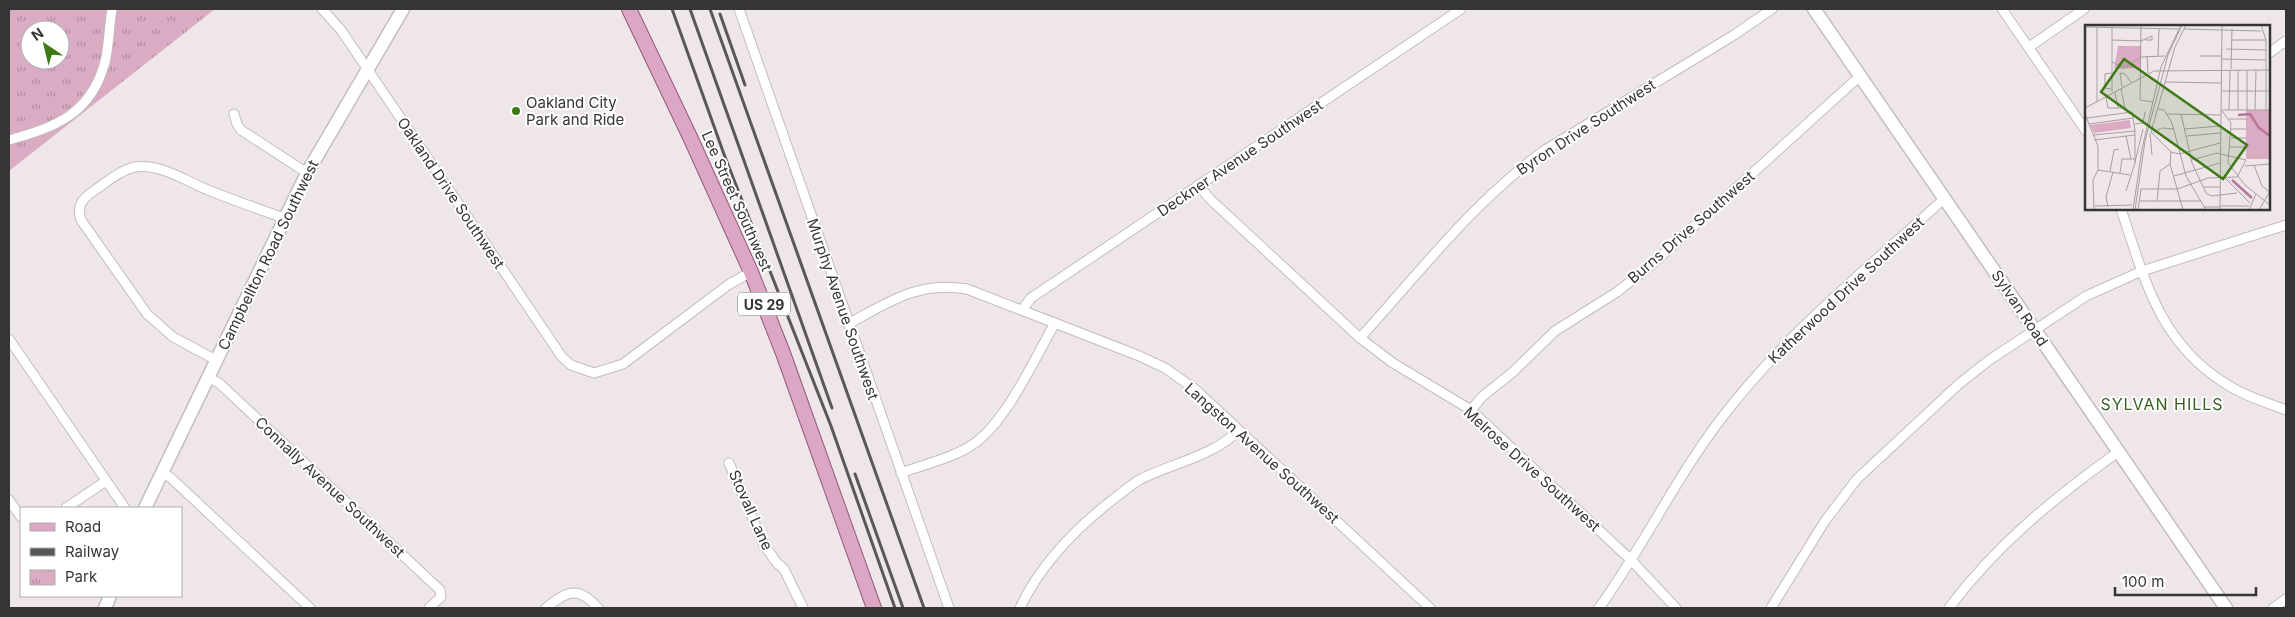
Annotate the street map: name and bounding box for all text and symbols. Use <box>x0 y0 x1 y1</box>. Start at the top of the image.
north arrow <box>20 20 70 70</box>
text: N <box>28 24 47 44</box>
inset map <box>2085 25 2270 210</box>
street label: Byron Drive Southwest <box>1513 75 1659 179</box>
place label: Oakland City Park and Ride <box>526 93 624 129</box>
street label: Deckner Avenue Southwest <box>1154 95 1326 221</box>
marker: Oakland City Park and Ride <box>510 105 522 117</box>
street label: Oakland Drive Southwest <box>393 114 509 272</box>
street label: Lee Street Southwest <box>697 128 777 274</box>
street label: Campbellton Road Southwest <box>214 157 322 353</box>
street label: Burns Drive Southwest <box>1624 167 1758 287</box>
street label: Katherwood Drive Southwest <box>1764 213 1928 367</box>
street label: Murphy Avenue Southwest <box>803 216 883 402</box>
street label: Sylvan Road <box>1988 266 2052 350</box>
road number: US 29 <box>738 292 790 316</box>
street label: Langston Avenue Southwest <box>1181 379 1343 528</box>
district label: SYLVAN HILLS <box>2100 394 2224 414</box>
street label: Melrose Drive Southwest <box>1460 403 1604 535</box>
street label: Connally Avenue Southwest <box>251 413 409 561</box>
street label: Stovall Lane <box>725 467 777 553</box>
legend <box>20 507 182 597</box>
text: Road <box>65 517 101 536</box>
text: Railway <box>65 542 120 561</box>
scale bar <box>2115 564 2256 596</box>
text: Park <box>65 567 98 586</box>
text: 100 m <box>2122 572 2164 591</box>

